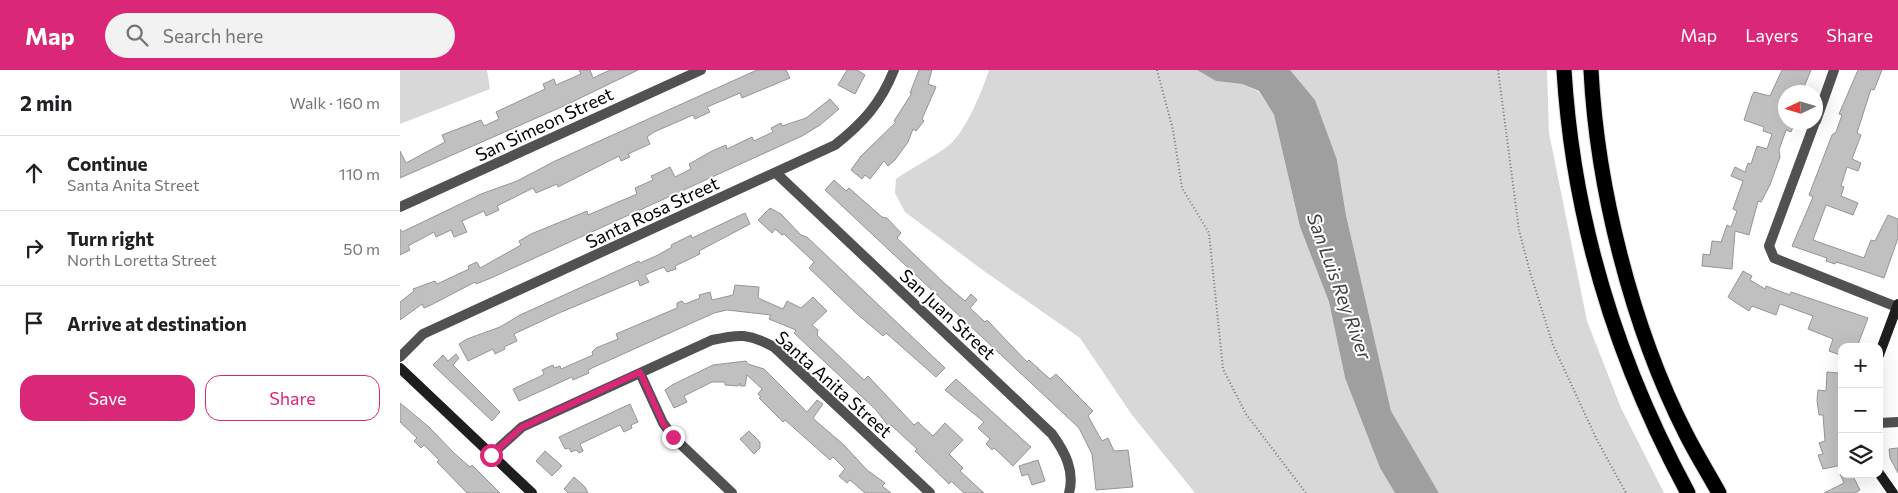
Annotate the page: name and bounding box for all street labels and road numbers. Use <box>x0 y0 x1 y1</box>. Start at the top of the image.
street label: San Simeon Street <box>472 82 616 166</box>
street label: Santa Rosa Street <box>582 171 722 253</box>
street label: San Juan Street <box>895 264 1001 364</box>
street label: Santa Anita Street <box>771 326 897 442</box>

